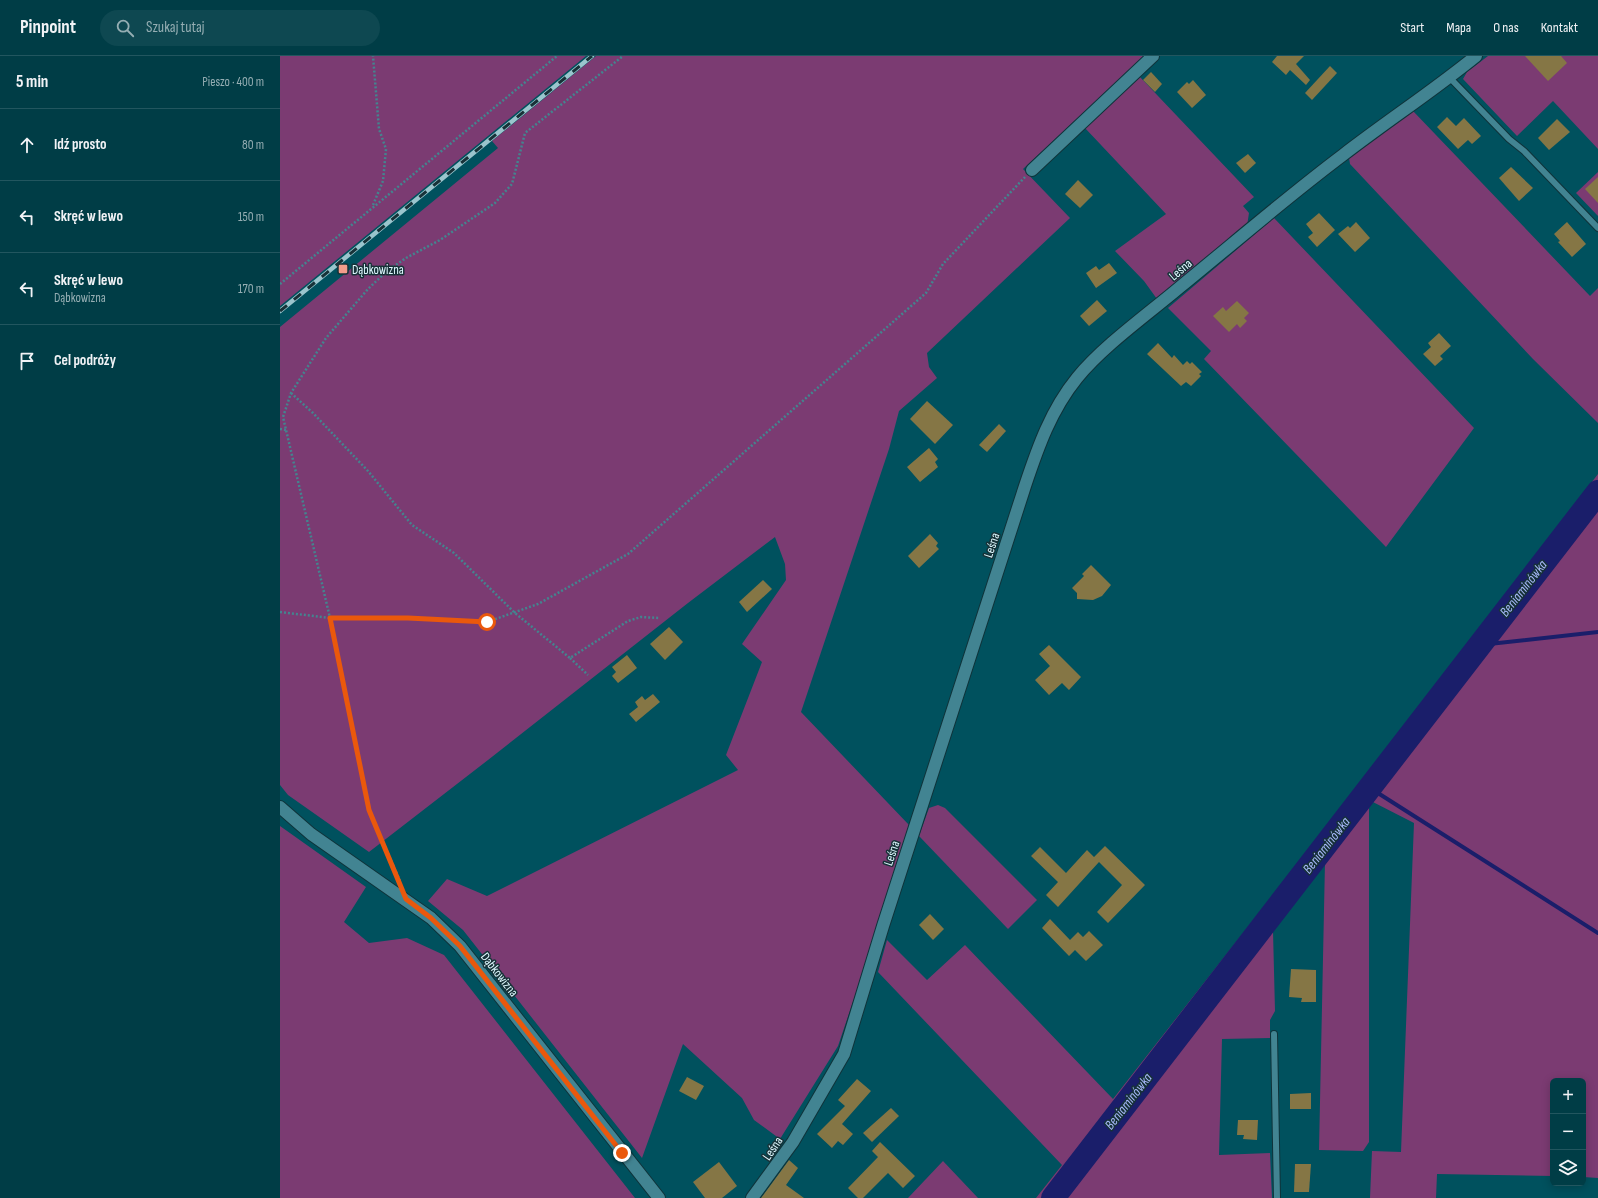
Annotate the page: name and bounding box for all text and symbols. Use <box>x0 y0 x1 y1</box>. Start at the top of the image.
search box <box>100 10 380 46</box>
text: Pinpoint <box>20 16 76 39</box>
icon: search <box>114 17 136 39</box>
text: Szukaj tutaj <box>146 18 204 37</box>
text: Start <box>1400 19 1424 36</box>
text: Mapa <box>1446 19 1471 36</box>
text: O nas <box>1493 19 1519 36</box>
text: Kontakt <box>1541 19 1578 36</box>
text: 5 min <box>16 72 48 92</box>
text: Pieszo · 400 m <box>202 74 264 90</box>
icon: ahead <box>16 134 38 156</box>
text: Idź prosto <box>54 135 107 154</box>
text: 80 m <box>242 137 264 153</box>
icon: left <box>16 206 38 228</box>
text: Skręć w lewo <box>54 207 123 226</box>
text: 150 m <box>238 209 264 225</box>
street label: Leśna <box>1166 256 1195 284</box>
place label: Dąbkowizna <box>352 262 404 278</box>
marker: Dąbkowizna <box>337 263 349 275</box>
text: Skręć w lewo <box>54 271 123 290</box>
icon: left <box>16 278 38 300</box>
text: 170 m <box>238 281 264 297</box>
text: Dąbkowizna <box>54 290 106 306</box>
icon: arrive <box>16 350 38 372</box>
text: Cel podróży <box>54 351 116 370</box>
street label: Leśna <box>980 531 1003 560</box>
water label: Beniaminówka <box>1496 556 1551 620</box>
route start <box>478 613 496 631</box>
water label: Beniaminówka <box>1299 813 1354 877</box>
street label: Leśna <box>880 839 903 868</box>
street label: Dąbkowizna <box>477 949 521 1000</box>
water label: Beniaminówka <box>1101 1069 1156 1133</box>
map controls <box>1550 1078 1586 1186</box>
button: + <box>1550 1078 1586 1114</box>
button: − <box>1550 1114 1586 1150</box>
street label: Leśna <box>759 1134 786 1163</box>
route end <box>613 1144 631 1162</box>
button: layers <box>1550 1150 1586 1186</box>

